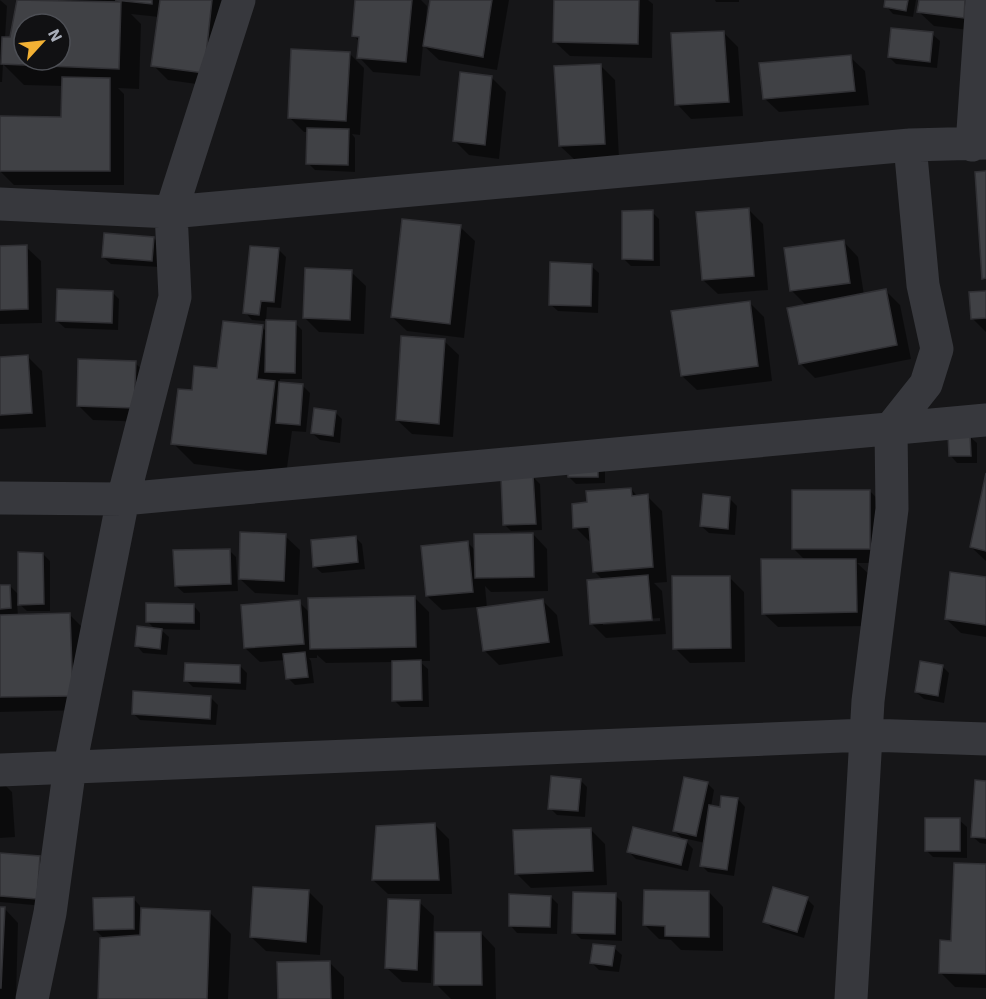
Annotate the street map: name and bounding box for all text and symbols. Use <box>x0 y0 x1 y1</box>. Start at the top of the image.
north arrow <box>12 12 72 72</box>
text: N <box>44 25 67 45</box>

